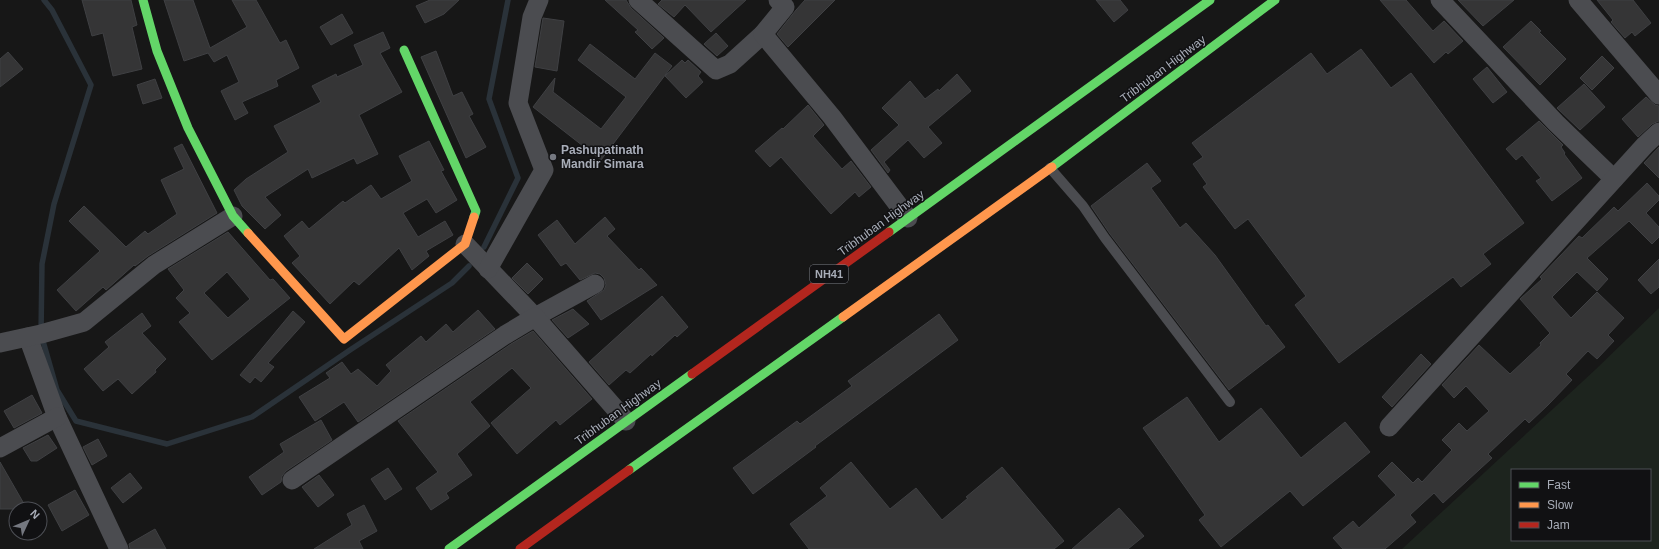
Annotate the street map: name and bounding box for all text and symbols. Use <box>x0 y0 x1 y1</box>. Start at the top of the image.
street label: Tribhuban Highway <box>1118 32 1208 106</box>
place label: Pashupatinath Mandir Simara <box>561 143 644 171</box>
marker: Pashupatinath Mandir Simara <box>548 152 558 162</box>
street label: Tribhuban Highway <box>835 187 927 259</box>
road number: NH41 <box>810 265 848 283</box>
street label: Tribhuban Highway <box>572 376 664 448</box>
legend <box>1511 469 1651 541</box>
text: Fast <box>1547 478 1571 492</box>
text: Slow <box>1547 498 1573 512</box>
north arrow <box>8 501 48 541</box>
text: N <box>28 507 42 521</box>
text: Jam <box>1547 518 1570 532</box>

